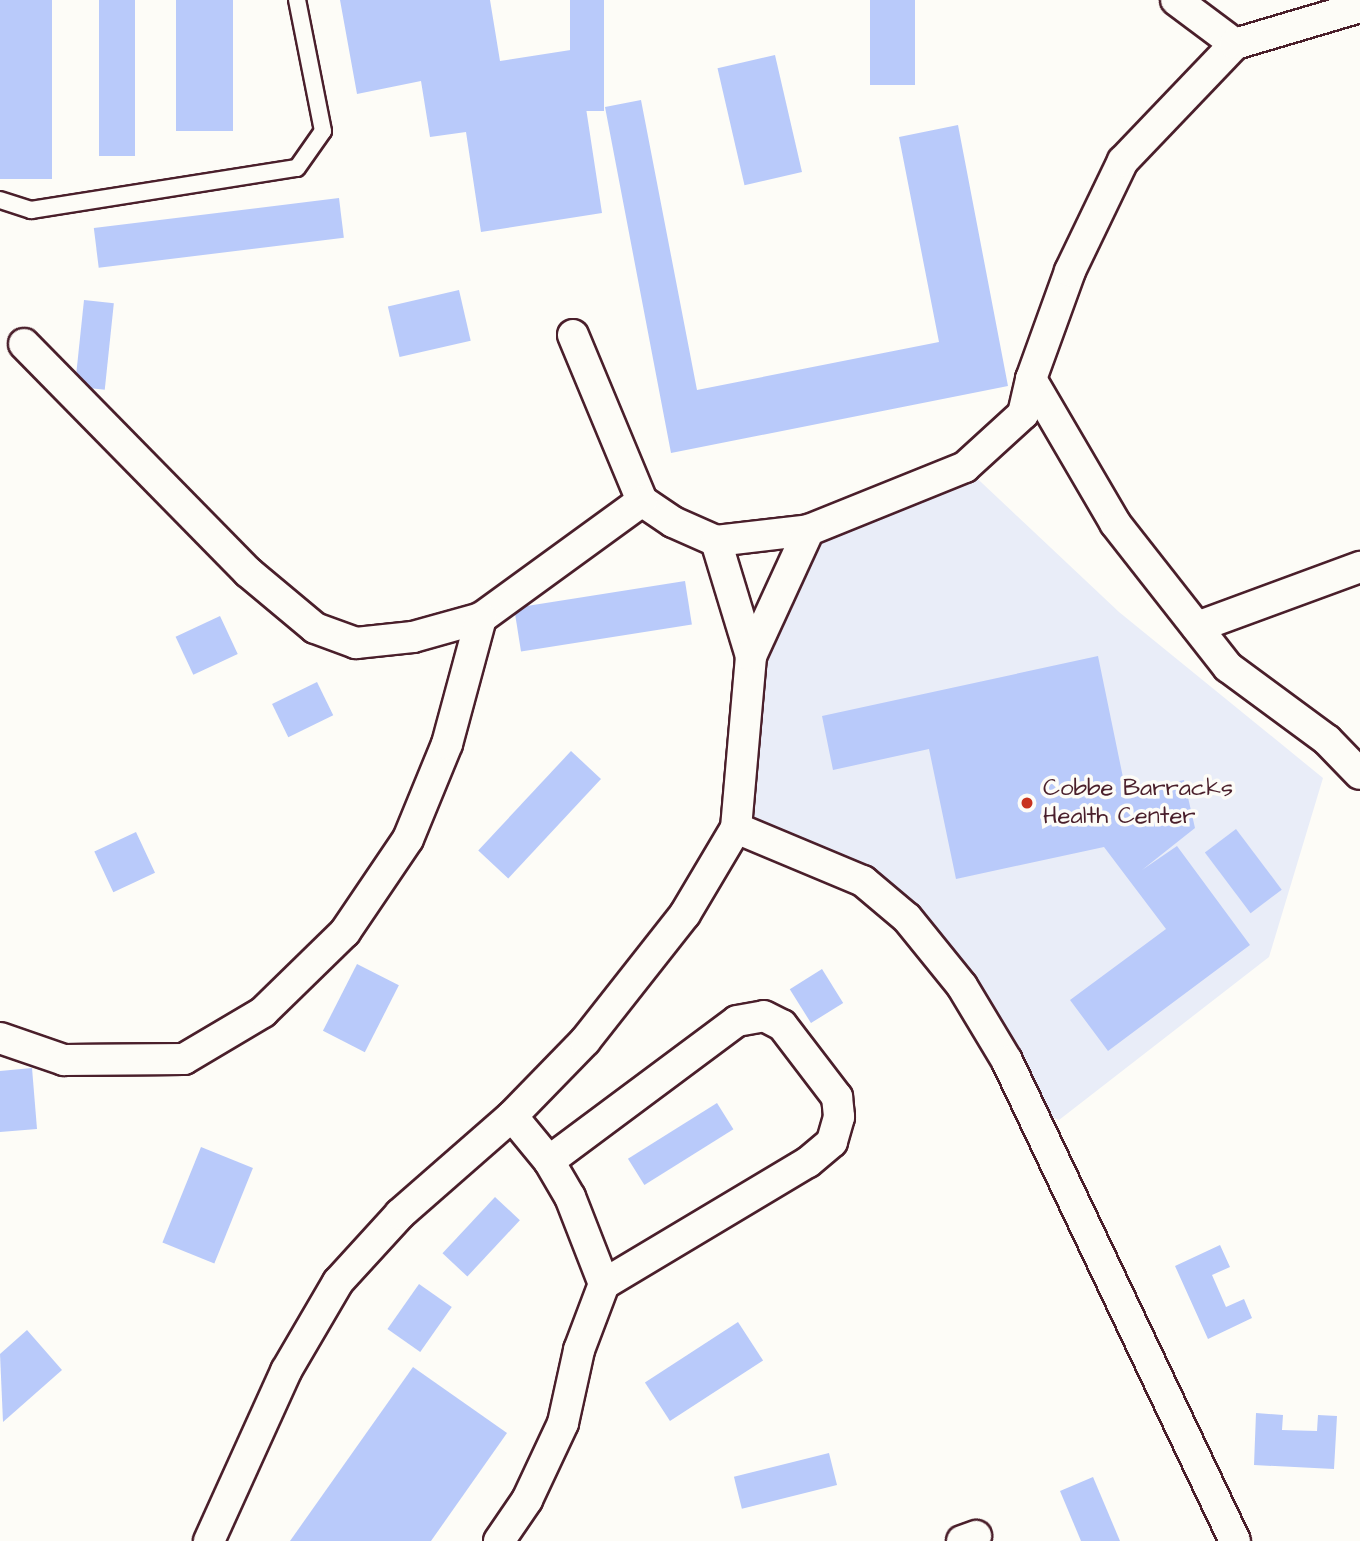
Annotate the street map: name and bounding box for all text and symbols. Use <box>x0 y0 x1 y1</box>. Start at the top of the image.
place label: Cobbe Barracks Health Center <box>1043 775 1233 831</box>
marker: Cobbe Barracks Health Center <box>1017 793 1037 813</box>

